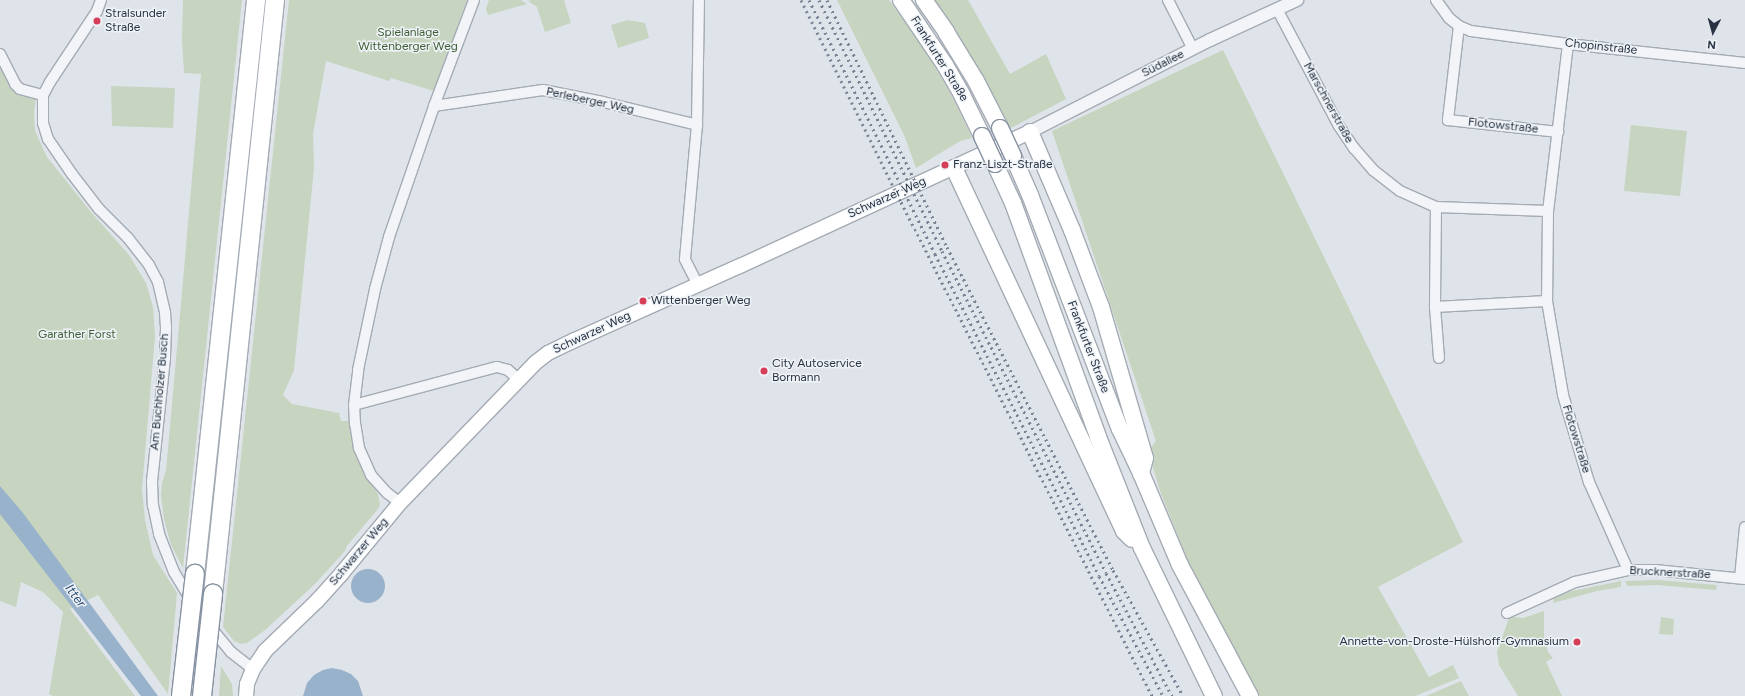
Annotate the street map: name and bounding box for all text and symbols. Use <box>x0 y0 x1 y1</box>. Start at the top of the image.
place label: Stralsunder Straße <box>105 7 166 35</box>
north arrow <box>1693 12 1733 52</box>
street label: Frankfurter Straße <box>907 14 971 104</box>
marker: Stralsunder Straße <box>92 16 102 26</box>
park label: Spielanlage Wittenberger Weg <box>358 26 458 54</box>
street label: Chopinstraße <box>1564 36 1638 58</box>
text: N <box>1707 38 1717 51</box>
street label: Südallee <box>1139 47 1187 81</box>
street label: Marschnerstraße <box>1300 60 1356 146</box>
street label: Perleberger Weg <box>545 85 635 117</box>
street label: Flotowstraße <box>1467 115 1539 137</box>
place label: Franz-Liszt-Straße <box>953 158 1053 172</box>
marker: Franz-Liszt-Straße <box>940 160 950 170</box>
street label: Schwarzer Weg <box>846 174 928 222</box>
place label: Wittenberger Weg <box>651 294 750 308</box>
marker: Wittenberger Weg <box>638 296 648 306</box>
street label: Frankfurter Straße <box>1064 299 1112 395</box>
street label: Schwarzer Weg <box>551 309 633 357</box>
park label: Garather Forst <box>38 328 116 342</box>
street label: Am Buchholzer Busch <box>148 333 172 451</box>
place label: City Autoservice Bormann <box>772 357 862 385</box>
marker: City Autoservice Bormann <box>759 366 769 376</box>
street label: Flotowstraße <box>1559 403 1593 475</box>
street label: Schwarzer Weg <box>326 515 392 589</box>
street label: Brucknerstraße <box>1629 564 1711 582</box>
water label: Itter <box>61 581 89 611</box>
place label: Annette-von-Droste-Hülshoff-Gymnasium <box>1339 635 1569 649</box>
marker: Annette-von-Droste-Hülshoff-Gymnasium <box>1572 637 1582 647</box>

